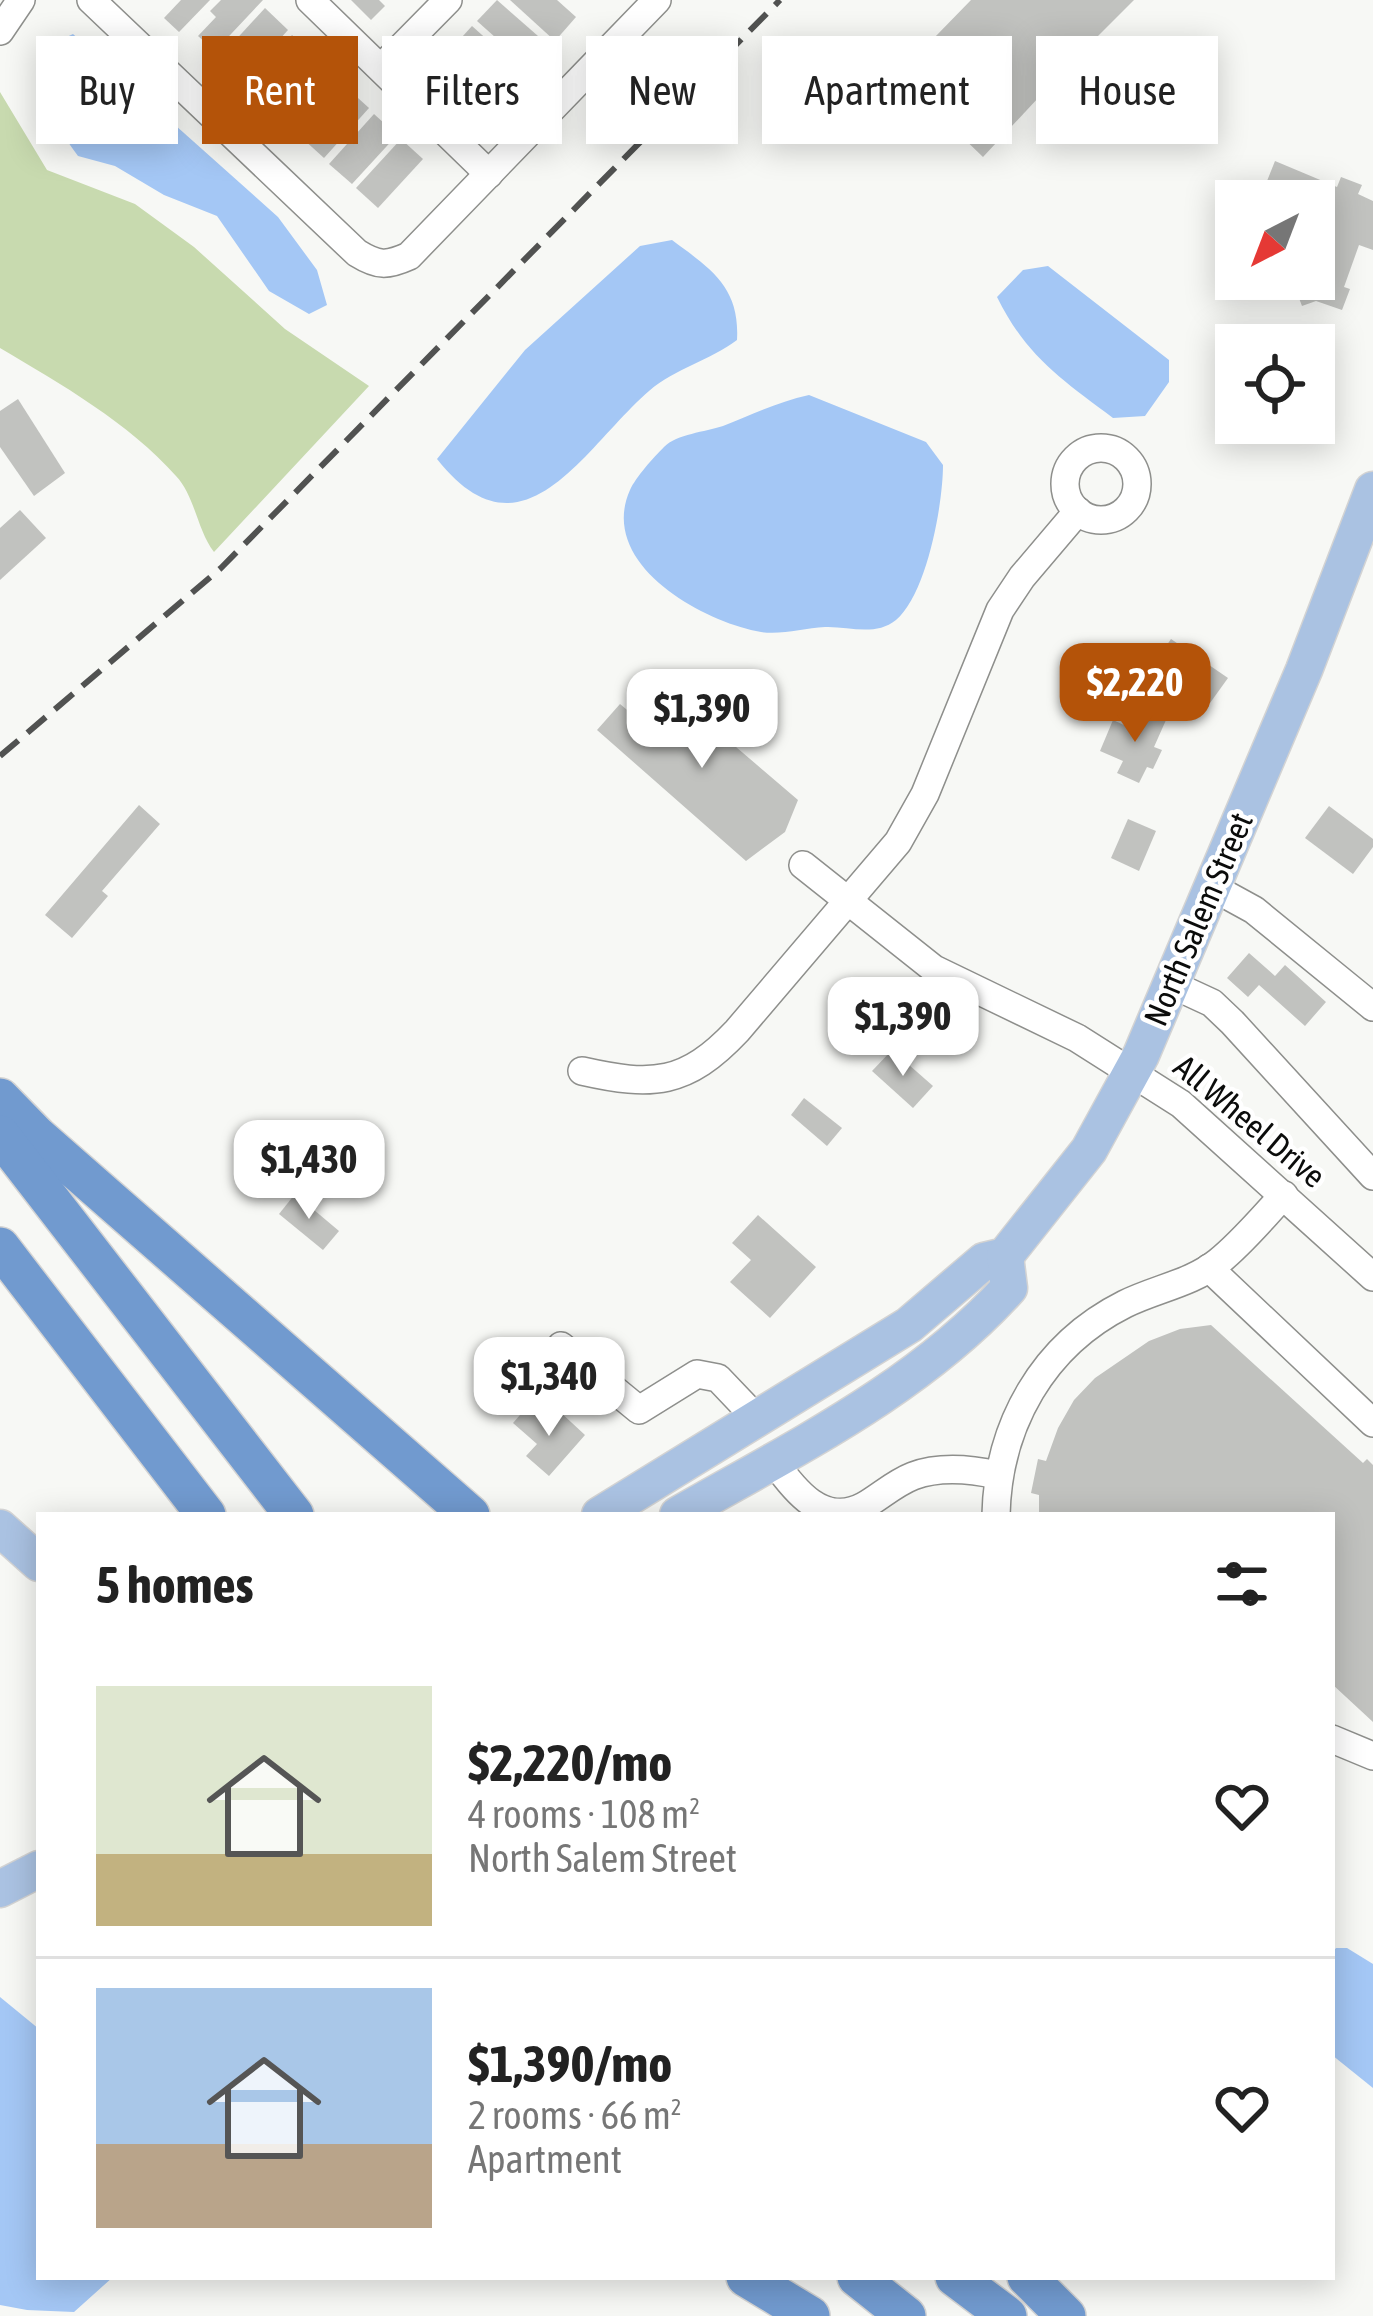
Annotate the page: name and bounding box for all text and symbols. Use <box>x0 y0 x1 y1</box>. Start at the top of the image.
chip: Buy <box>36 36 178 144</box>
chip: Rent <box>202 36 358 144</box>
chip: Filters <box>382 36 562 144</box>
chip: New <box>586 36 738 144</box>
chip: Apartment <box>762 36 1012 144</box>
chip: House <box>1036 36 1218 144</box>
north arrow <box>1215 180 1335 300</box>
map controls <box>1215 180 1335 444</box>
button: locate <box>1215 324 1335 444</box>
pin: $2,220 <box>1037 643 1233 745</box>
text: $2,220 <box>1087 660 1183 704</box>
pin: $1,390 <box>604 669 800 771</box>
text: $1,390 <box>654 686 750 730</box>
street label: North Salem Street <box>1136 807 1260 1031</box>
pin: $1,390 <box>805 977 1001 1079</box>
text: $1,390 <box>855 994 951 1038</box>
street label: All Wheel Drive <box>1167 1047 1333 1195</box>
pin: $1,430 <box>211 1120 407 1222</box>
text: $1,430 <box>261 1137 357 1181</box>
pin: $1,340 <box>451 1337 647 1439</box>
text: $1,340 <box>501 1354 597 1398</box>
icon: filters <box>1209 1551 1275 1617</box>
text: 5 homes <box>96 1555 254 1614</box>
text: $2,220/mo <box>468 1733 672 1792</box>
icon: home <box>192 1734 336 1878</box>
icon: heart <box>1209 1773 1275 1839</box>
text: 4 rooms · 108 m² <box>468 1792 700 1836</box>
text: North Salem Street <box>468 1836 737 1880</box>
text: $1,390/mo <box>468 2034 672 2093</box>
icon: home <box>192 2036 336 2180</box>
icon: heart <box>1209 2075 1275 2141</box>
text: 2 rooms · 66 m² <box>468 2093 682 2137</box>
text: Apartment <box>468 2137 622 2181</box>

